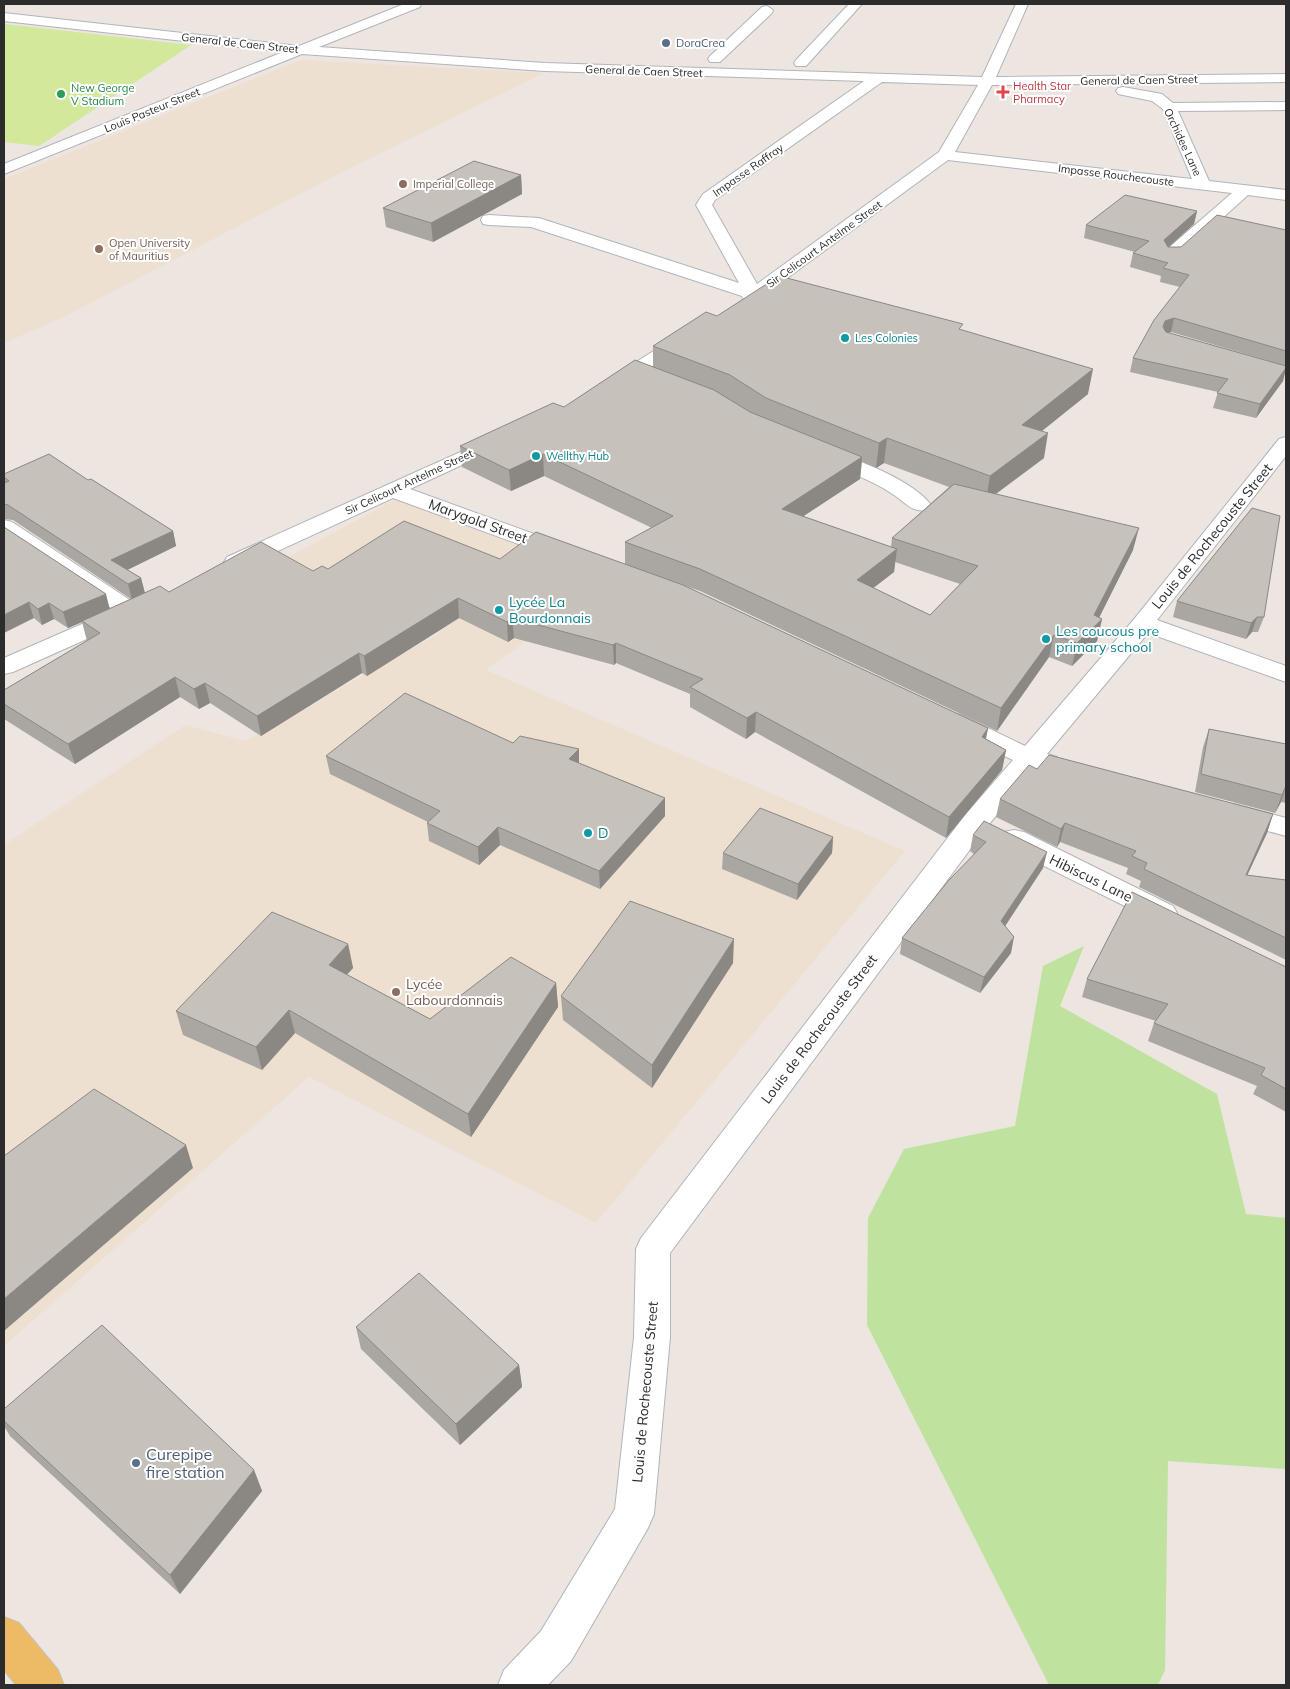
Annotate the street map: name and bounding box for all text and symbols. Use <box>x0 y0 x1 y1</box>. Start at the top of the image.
street label: General de Caen Street <box>181 30 299 56</box>
place label: DoraCrea <box>676 36 725 50</box>
marker: DoraCrea <box>660 37 672 49</box>
street label: General de Caen Street <box>585 62 703 80</box>
street label: General de Caen Street <box>1080 72 1198 88</box>
place label: Health Star Pharmacy <box>1013 79 1071 106</box>
place label: New George V Stadium <box>71 81 134 108</box>
street label: Louis Pasteur Street <box>102 84 202 136</box>
marker: Health Star Pharmacy <box>997 86 1009 98</box>
marker: New George V Stadium <box>55 88 67 100</box>
street label: Orchidee Lane <box>1161 106 1205 178</box>
street label: Impasse Raffray <box>710 140 786 200</box>
street label: Impasse Rouchecouste <box>1057 161 1175 189</box>
place label: Imperial College <box>413 177 494 191</box>
marker: Imperial College <box>397 178 409 190</box>
street label: Sir Celicourt Antelme Street <box>763 197 885 291</box>
place label: Open University of Mauritius <box>109 236 190 263</box>
marker: Open University of Mauritius <box>93 243 105 255</box>
place label: Les Colonies <box>855 331 918 345</box>
marker: Les Colonies <box>839 332 851 344</box>
street label: Sir Celicourt Antelme Street <box>343 446 475 518</box>
place label: Wellthy Hub <box>546 449 610 463</box>
marker: Wellthy Hub <box>530 450 542 462</box>
street label: Louis de Rochecouste Street <box>1148 460 1276 612</box>
street label: Marygold Street <box>426 495 530 547</box>
place label: Lycée La Bourdonnais <box>509 593 591 627</box>
marker: Lycée La Bourdonnais <box>493 604 505 616</box>
place label: Les coucous pre primary school <box>1056 622 1159 656</box>
marker: Les coucous pre primary school <box>1040 633 1052 645</box>
place label: D <box>598 824 608 842</box>
marker: D <box>582 827 594 839</box>
street label: Hibiscus Lane <box>1047 850 1135 906</box>
street label: Louis de Rochecouste Street <box>757 951 881 1107</box>
place label: Lycée Labourdonnais <box>406 975 503 1009</box>
marker: Lycée Labourdonnais <box>390 986 402 998</box>
street label: Louis de Rochecouste Street <box>628 1300 662 1483</box>
place label: Curepipe fire station <box>146 1444 225 1482</box>
marker: Curepipe fire station <box>130 1457 142 1469</box>

